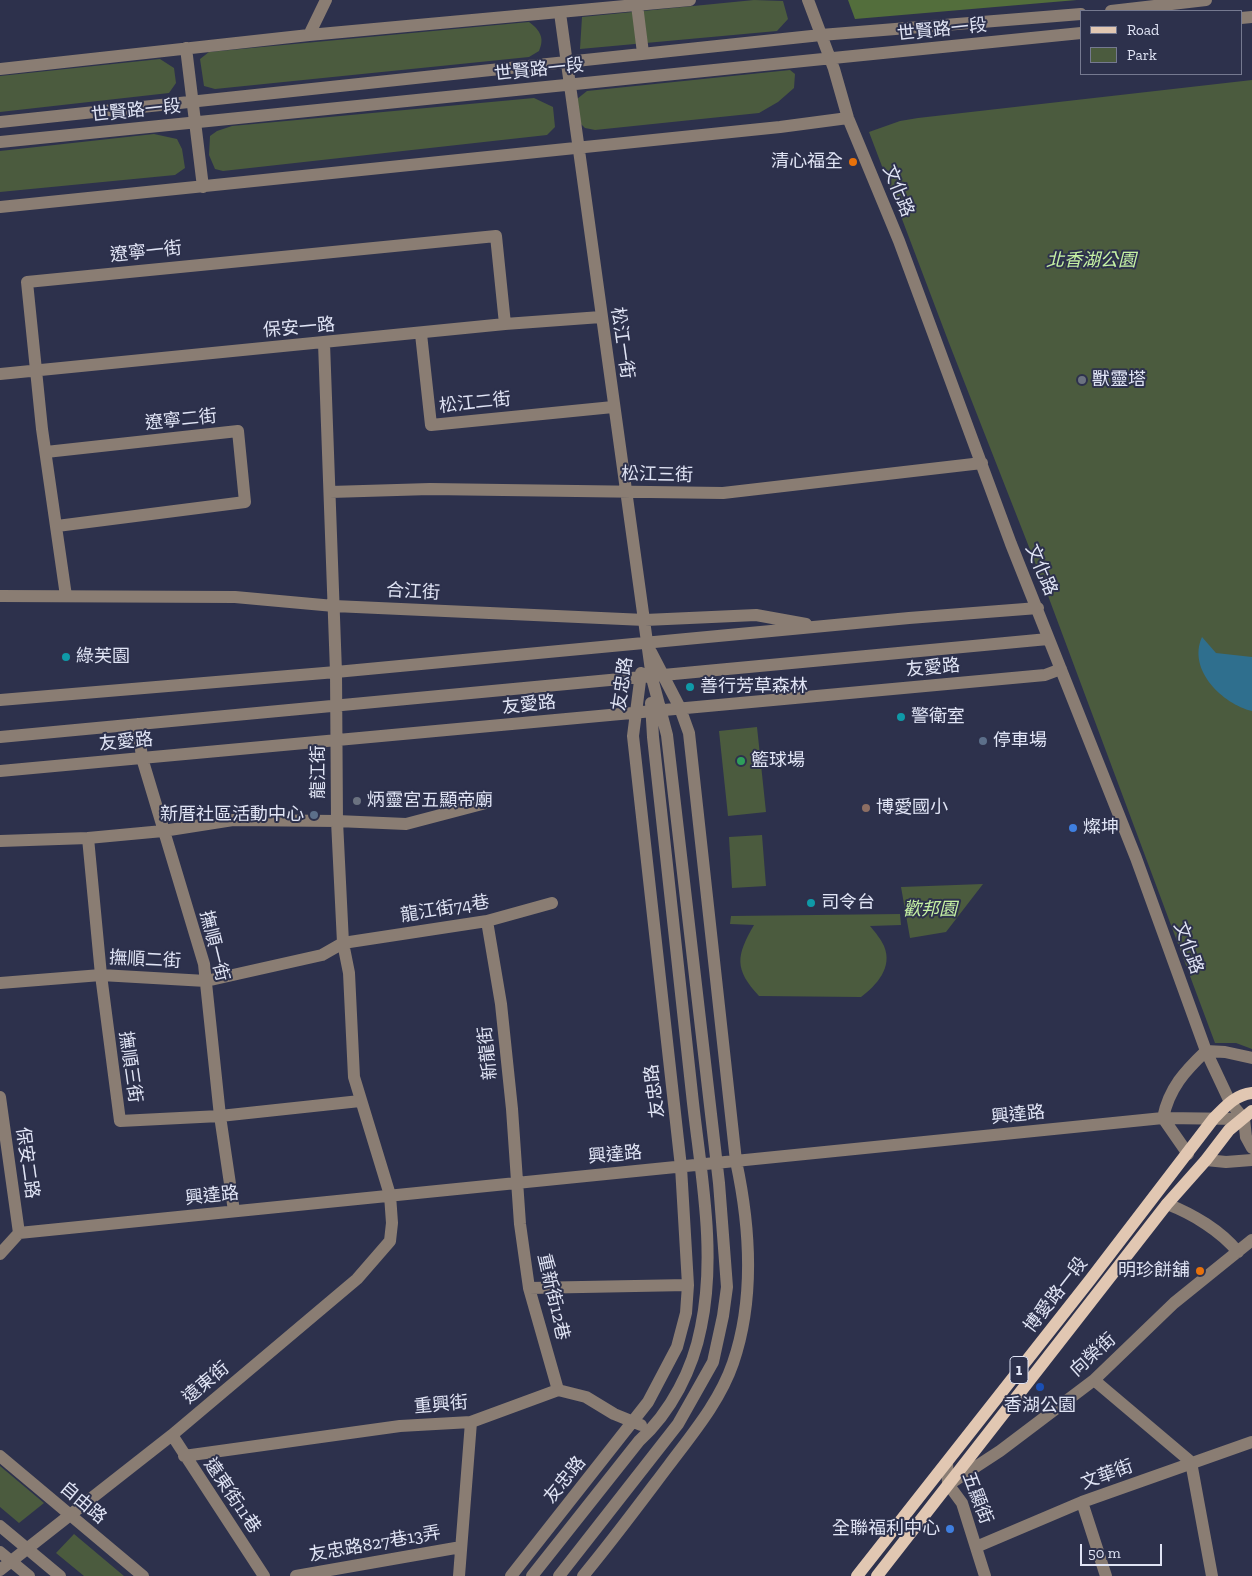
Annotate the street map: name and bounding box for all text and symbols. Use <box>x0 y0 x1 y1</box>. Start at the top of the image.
legend <box>1080 10 1242 75</box>
street label: 世賢路一段 <box>896 15 988 45</box>
text: Road <box>1127 21 1159 39</box>
text: Park <box>1127 46 1157 64</box>
street label: 世賢路一段 <box>493 55 585 85</box>
street label: 世賢路一段 <box>90 96 182 126</box>
place label: 清心福全 <box>771 151 843 173</box>
marker: 清心福全 <box>847 156 859 168</box>
street label: 文化路 <box>878 162 918 220</box>
street label: 遼寧一街 <box>109 237 183 267</box>
park label: 北香湖公園 <box>1046 250 1136 272</box>
street label: 松江一街 <box>606 306 638 380</box>
street label: 保安一路 <box>262 314 336 342</box>
place label: 獸靈塔 <box>1092 369 1146 391</box>
marker: 獸靈塔 <box>1076 374 1088 386</box>
street label: 松江二街 <box>438 388 512 418</box>
street label: 遼寧二街 <box>144 405 218 435</box>
street label: 松江三街 <box>621 464 693 486</box>
street label: 文化路 <box>1021 541 1061 599</box>
street label: 合江街 <box>385 580 441 604</box>
place label: 綠芙園 <box>76 646 130 668</box>
marker: 綠芙園 <box>60 651 72 663</box>
street label: 友愛路 <box>905 655 961 681</box>
street label: 友忠路 <box>609 656 637 712</box>
place label: 善行芳草森林 <box>700 676 808 698</box>
marker: 善行芳草森林 <box>684 681 696 693</box>
street label: 友愛路 <box>501 691 557 719</box>
place label: 警衛室 <box>911 706 965 728</box>
marker: 警衛室 <box>895 711 907 723</box>
street label: 友愛路 <box>98 729 154 755</box>
place label: 停車場 <box>993 730 1047 752</box>
marker: 停車場 <box>977 735 989 747</box>
street label: 龍江街 <box>308 745 330 799</box>
place label: 籃球場 <box>751 750 805 772</box>
marker: 籃球場 <box>735 755 747 767</box>
place label: 炳靈宮五顯帝廟 <box>367 790 493 812</box>
marker: 炳靈宮五顯帝廟 <box>351 795 363 807</box>
place label: 博愛國小 <box>876 797 948 819</box>
marker: 博愛國小 <box>860 802 872 814</box>
place label: 新厝社區活動中心 <box>160 804 304 826</box>
marker: 新厝社區活動中心 <box>308 809 320 821</box>
place label: 燦坤 <box>1083 817 1119 839</box>
marker: 燦坤 <box>1067 822 1079 834</box>
street label: 龍江街74巷 <box>399 891 491 927</box>
place label: 司令台 <box>821 892 875 914</box>
marker: 司令台 <box>805 897 817 909</box>
park label: 歡邦園 <box>903 899 957 921</box>
street label: 撫順一街 <box>195 908 233 984</box>
street label: 文化路 <box>1169 919 1207 977</box>
street label: 撫順二街 <box>108 947 182 973</box>
street label: 新龍街 <box>474 1025 502 1081</box>
street label: 撫順三街 <box>114 1030 146 1104</box>
street label: 友忠路 <box>641 1063 669 1119</box>
street label: 興達路 <box>990 1101 1046 1129</box>
street label: 保安二路 <box>11 1126 43 1200</box>
street label: 興達路 <box>587 1142 643 1168</box>
street label: 興達路 <box>184 1182 240 1210</box>
street label: 重新街12巷 <box>533 1252 573 1342</box>
street label: 博愛路一段 <box>1020 1253 1092 1337</box>
place label: 明珍餅舖 <box>1118 1260 1190 1282</box>
marker: 明珍餅舖 <box>1194 1265 1206 1277</box>
street label: 向榮街 <box>1066 1329 1120 1381</box>
road number: 1 <box>1010 1356 1028 1384</box>
street label: 遠東街 <box>178 1357 234 1409</box>
marker: 香湖公園 <box>1034 1381 1046 1393</box>
street label: 重興街 <box>413 1392 469 1418</box>
place label: 香湖公園 <box>1004 1395 1076 1417</box>
street label: 友忠路 <box>540 1452 590 1508</box>
street label: 遠東街11巷 <box>199 1454 265 1538</box>
street label: 文華街 <box>1078 1456 1136 1494</box>
street label: 五顯街 <box>957 1469 997 1527</box>
street label: 自由路 <box>55 1477 111 1529</box>
place label: 全聯福利中心 <box>832 1518 940 1540</box>
street label: 友忠路827巷13弄 <box>308 1522 442 1566</box>
marker: 全聯福利中心 <box>944 1523 956 1535</box>
scale bar <box>1082 1534 1164 1566</box>
text: 50 m <box>1088 1544 1121 1562</box>

